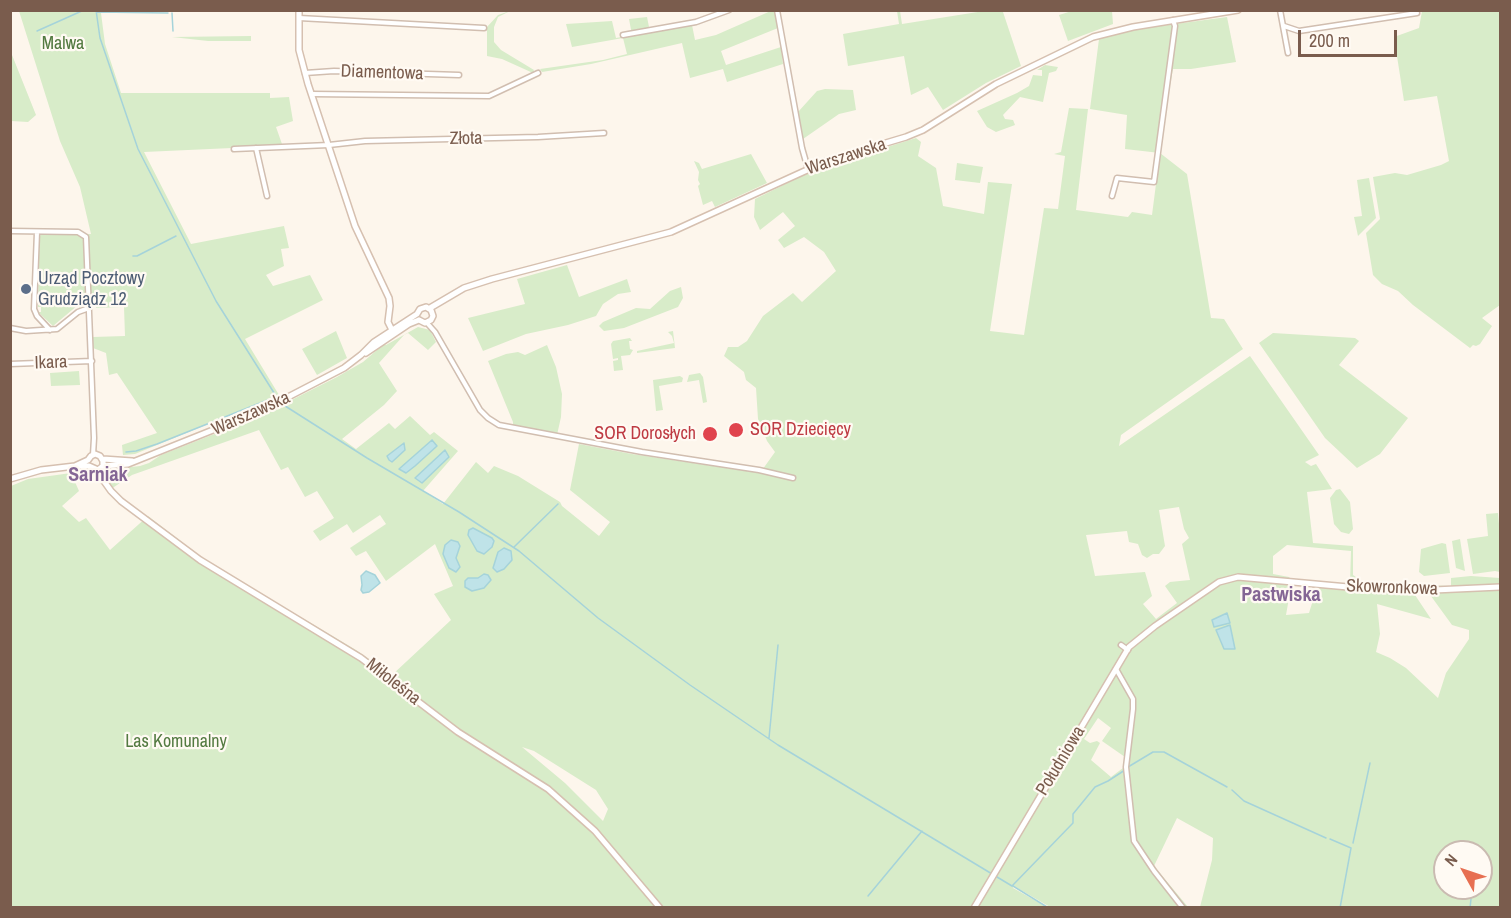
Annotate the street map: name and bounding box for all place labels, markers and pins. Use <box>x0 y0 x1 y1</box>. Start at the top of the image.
place label: Urząd Pocztowy Grudziądz 12 <box>38 268 145 310</box>
marker: Urząd Pocztowy Grudziądz 12 <box>19 282 33 296</box>
place label: SOR Dziecięcy <box>750 419 851 441</box>
marker: SOR Dziecięcy <box>727 421 745 439</box>
place label: SOR Dorosłych <box>594 423 696 445</box>
marker: SOR Dorosłych <box>701 425 719 443</box>

